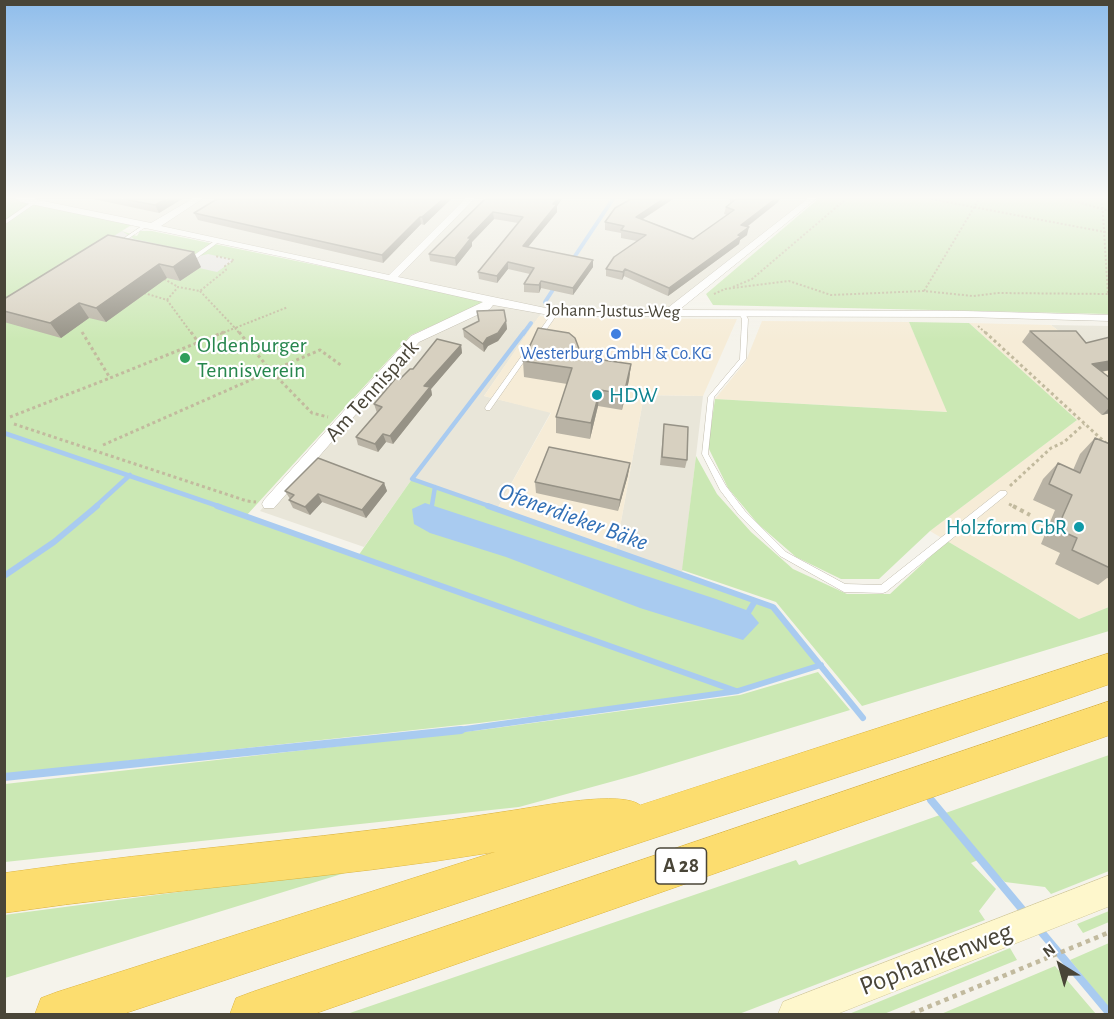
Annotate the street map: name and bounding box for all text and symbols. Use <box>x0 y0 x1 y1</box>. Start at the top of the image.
street label: Johann-Justus-Weg <box>546 299 680 323</box>
marker: Westerburg GmbH & Co.KG <box>609 327 623 341</box>
place label: Oldenburger Tennisverein <box>197 332 307 384</box>
street label: Am Tennispark <box>320 335 424 447</box>
place label: Westerburg GmbH & Co.KG <box>520 343 712 365</box>
marker: Oldenburger Tennisverein <box>178 351 192 365</box>
place label: HDW <box>609 382 658 408</box>
marker: HDW <box>590 388 604 402</box>
water label: Ofenerdieker Bäke <box>494 477 652 557</box>
place label: Holzform GbR <box>946 514 1067 540</box>
marker: Holzform GbR <box>1072 520 1086 534</box>
road number: A 28 <box>656 848 706 884</box>
street label: Pophankenweg <box>855 915 1017 1003</box>
north arrow <box>1030 935 1090 995</box>
text: N <box>1040 941 1058 960</box>

